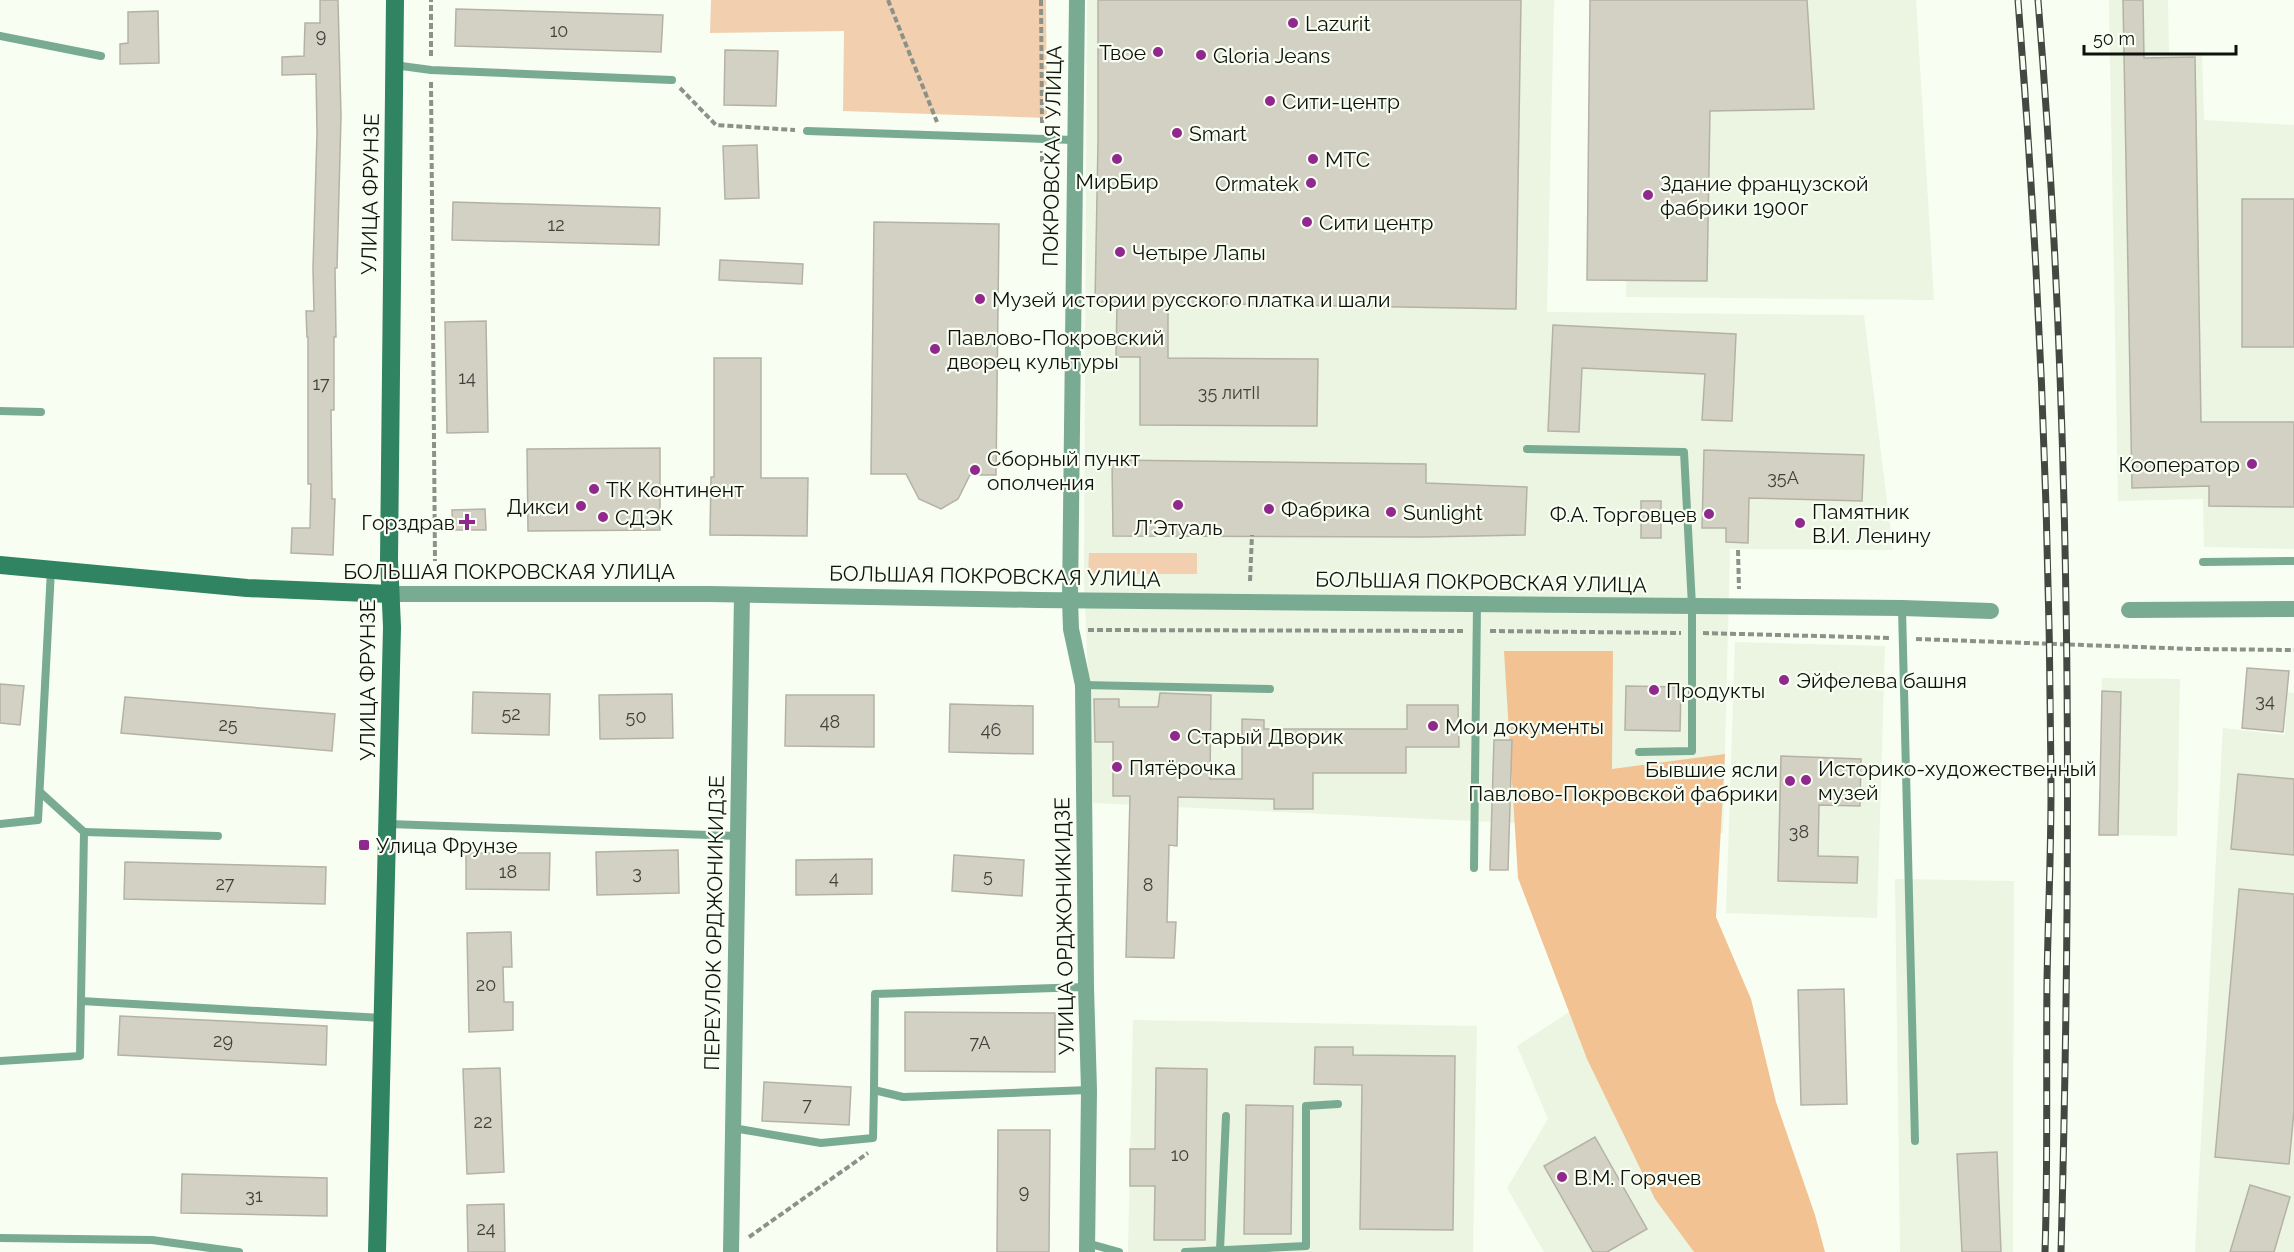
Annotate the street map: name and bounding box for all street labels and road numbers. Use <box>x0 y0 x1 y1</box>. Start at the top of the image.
street label: ПОКРОВСКАЯ УЛИЦА <box>1038 45 1066 267</box>
street label: УЛИЦА ФРУНЗЕ <box>356 113 384 275</box>
street label: БОЛЬШАЯ ПОКРОВСКАЯ УЛИЦА <box>343 559 675 584</box>
street label: БОЛЬШАЯ ПОКРОВСКАЯ УЛИЦА <box>829 561 1161 591</box>
street label: БОЛЬШАЯ ПОКРОВСКАЯ УЛИЦА <box>1315 567 1647 597</box>
street label: УЛИЦА ФРУНЗЕ <box>355 599 380 761</box>
street label: ПЕРЕУЛОК ОРДЖОНИКИДЗЕ <box>699 775 729 1071</box>
street label: УЛИЦА ОРДЖОНИКИДЗЕ <box>1049 797 1079 1055</box>

